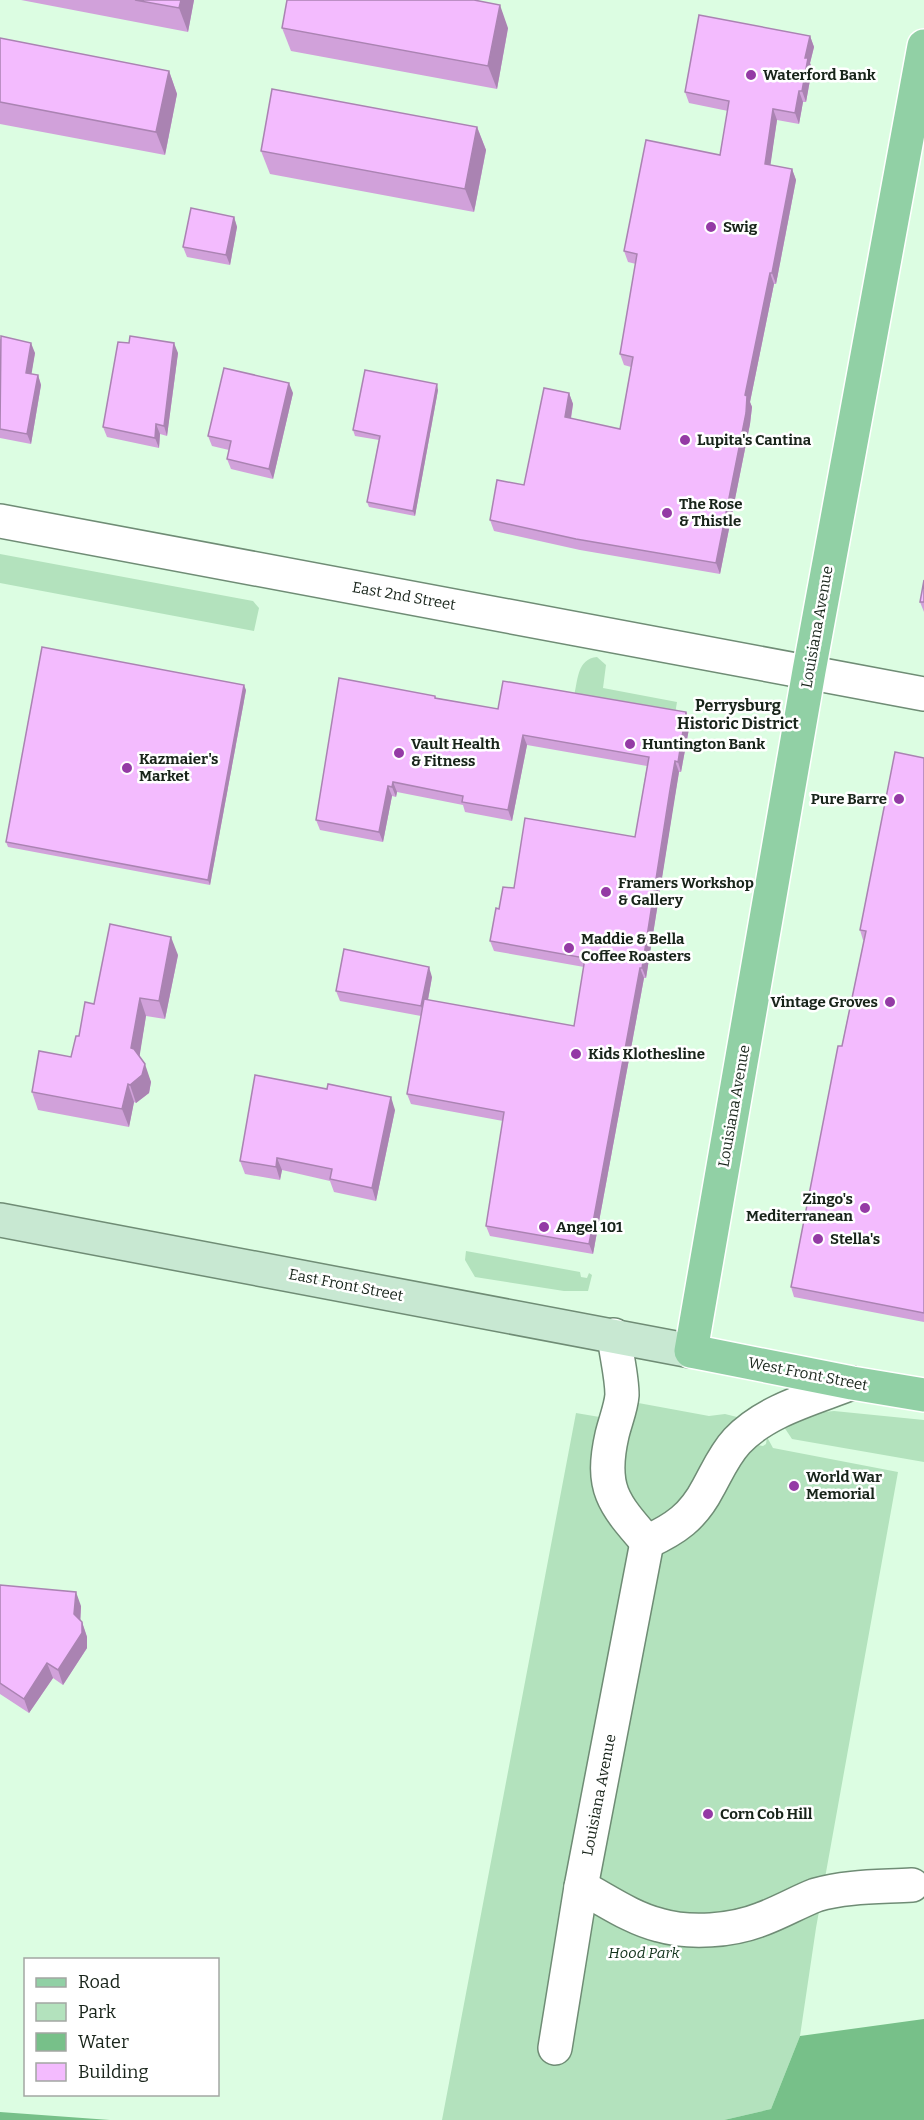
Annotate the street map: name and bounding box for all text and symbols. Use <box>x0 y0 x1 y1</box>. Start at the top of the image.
place label: Waterford Bank <box>763 66 876 84</box>
marker: Waterford Bank <box>744 68 758 82</box>
place label: Swig <box>723 218 758 236</box>
marker: Swig <box>704 220 718 234</box>
place label: Lupita's Cantina <box>697 431 812 449</box>
marker: Lupita's Cantina <box>678 433 692 447</box>
place label: The Rose & Thistle <box>679 495 743 530</box>
marker: The Rose & Thistle <box>660 506 674 520</box>
street label: Louisiana Avenue <box>797 565 837 689</box>
street label: East 2nd Street <box>351 578 458 614</box>
district label: Perrysburg Historic District <box>677 696 800 733</box>
place label: Vault Health & Fitness <box>411 735 501 770</box>
place label: Huntington Bank <box>642 735 765 753</box>
marker: Huntington Bank <box>623 737 637 751</box>
marker: Vault Health & Fitness <box>392 746 406 760</box>
place label: Kazmaier's Market <box>139 750 219 785</box>
marker: Kazmaier's Market <box>120 761 134 775</box>
place label: Pure Barre <box>811 790 887 808</box>
marker: Pure Barre <box>892 792 906 806</box>
place label: Framers Workshop & Gallery <box>618 874 754 909</box>
marker: Framers Workshop & Gallery <box>599 885 613 899</box>
place label: Maddie & Bella Coffee Roasters <box>581 930 691 965</box>
marker: Maddie & Bella Coffee Roasters <box>562 941 576 955</box>
place label: Vintage Groves <box>770 993 878 1011</box>
marker: Vintage Groves <box>883 995 897 1009</box>
street label: Louisiana Avenue <box>714 1044 754 1168</box>
place label: Kids Klothesline <box>588 1045 705 1063</box>
marker: Kids Klothesline <box>569 1047 583 1061</box>
place label: Zingo's Mediterranean <box>746 1190 853 1225</box>
marker: Zingo's Mediterranean <box>858 1201 872 1215</box>
place label: Angel 101 <box>556 1218 623 1236</box>
marker: Angel 101 <box>537 1220 551 1234</box>
place label: Stella's <box>830 1230 880 1248</box>
marker: Stella's <box>811 1232 825 1246</box>
street label: East Front Street <box>287 1265 405 1305</box>
street label: West Front Street <box>747 1354 870 1395</box>
place label: World War Memorial <box>806 1468 882 1503</box>
marker: World War Memorial <box>787 1479 801 1493</box>
street label: Louisiana Avenue <box>578 1733 620 1857</box>
place label: Corn Cob Hill <box>720 1805 813 1823</box>
marker: Corn Cob Hill <box>701 1807 715 1821</box>
park label: Hood Park <box>608 1944 680 1962</box>
legend <box>24 1958 219 2096</box>
text: Road <box>78 1971 121 1993</box>
text: Park <box>78 2001 117 2023</box>
text: Water <box>78 2031 129 2053</box>
text: Building <box>78 2061 149 2083</box>

